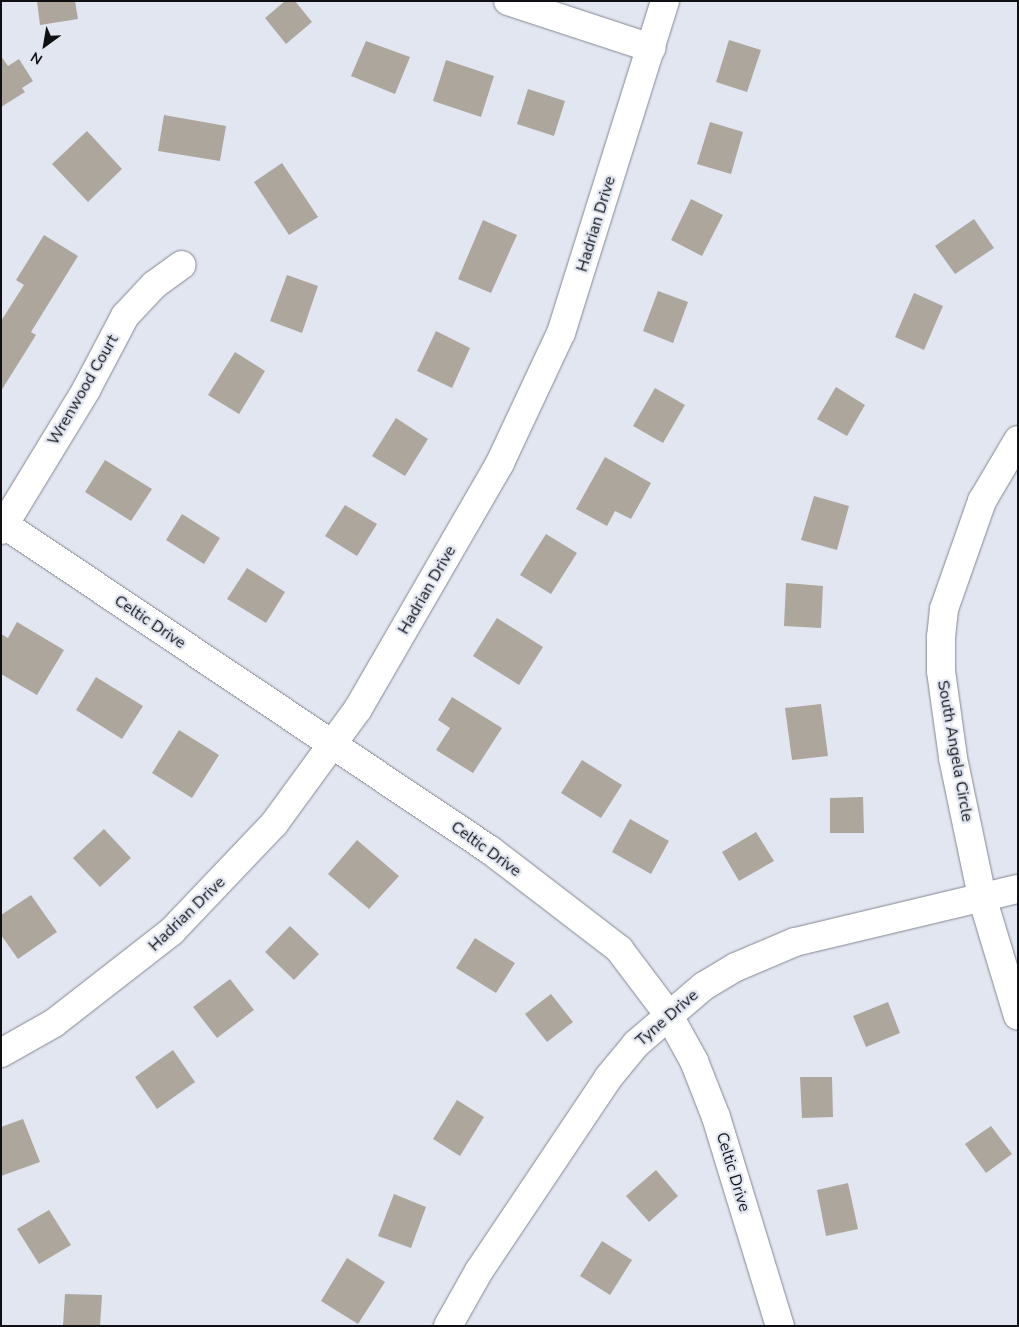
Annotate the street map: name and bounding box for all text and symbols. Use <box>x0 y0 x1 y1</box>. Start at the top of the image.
north arrow <box>20 20 70 70</box>
text: N <box>27 47 46 69</box>
street label: Hadrian Drive <box>572 174 620 274</box>
street label: Wrenwood Court <box>44 331 122 449</box>
street label: Hadrian Drive <box>394 542 460 638</box>
street label: Celtic Drive <box>111 591 189 653</box>
street label: South Angela Circle <box>933 679 977 823</box>
street label: Celtic Drive <box>447 817 525 881</box>
street label: Hadrian Drive <box>145 873 229 955</box>
street label: Tyne Drive <box>632 986 702 1050</box>
street label: Celtic Drive <box>712 1130 754 1214</box>

